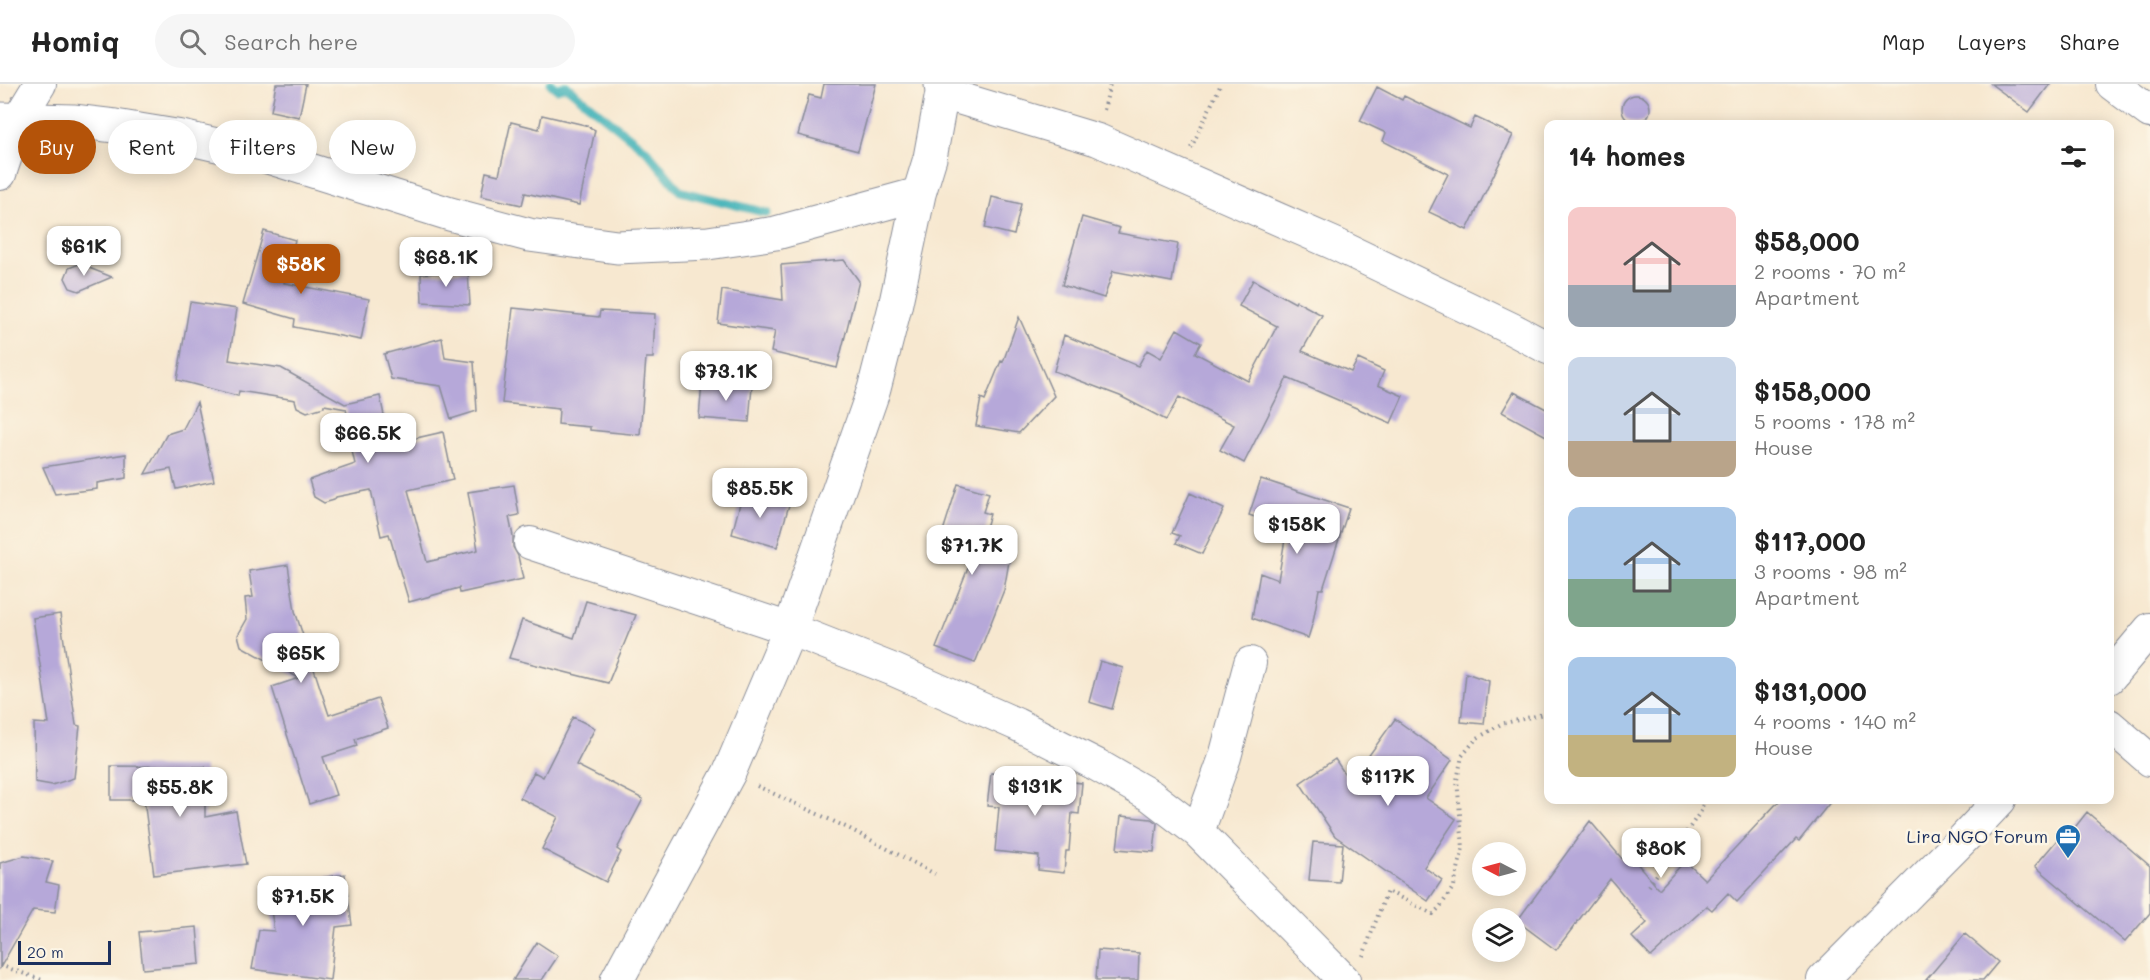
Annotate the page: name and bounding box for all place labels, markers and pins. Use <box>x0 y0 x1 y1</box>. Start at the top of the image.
pin: $61K <box>48 226 120 277</box>
pin: $68.1K <box>397 237 495 288</box>
pin: $58K <box>265 244 337 295</box>
pin: $73.1K <box>677 351 775 402</box>
pin: $66.5K <box>319 413 417 464</box>
pin: $85.5K <box>711 468 809 519</box>
pin: $158K <box>1255 504 1339 555</box>
pin: $71.7K <box>923 525 1021 576</box>
pin: $65K <box>265 633 337 684</box>
pin: $117K <box>1346 756 1430 807</box>
pin: $131K <box>993 766 1077 817</box>
pin: $55.8K <box>131 767 229 818</box>
office icon: Lira NGO Forum <box>2053 822 2083 860</box>
place label: Lira NGO Forum <box>1906 824 2048 848</box>
pin: $80K <box>1625 828 1697 879</box>
pin: $71.5K <box>254 876 352 927</box>

